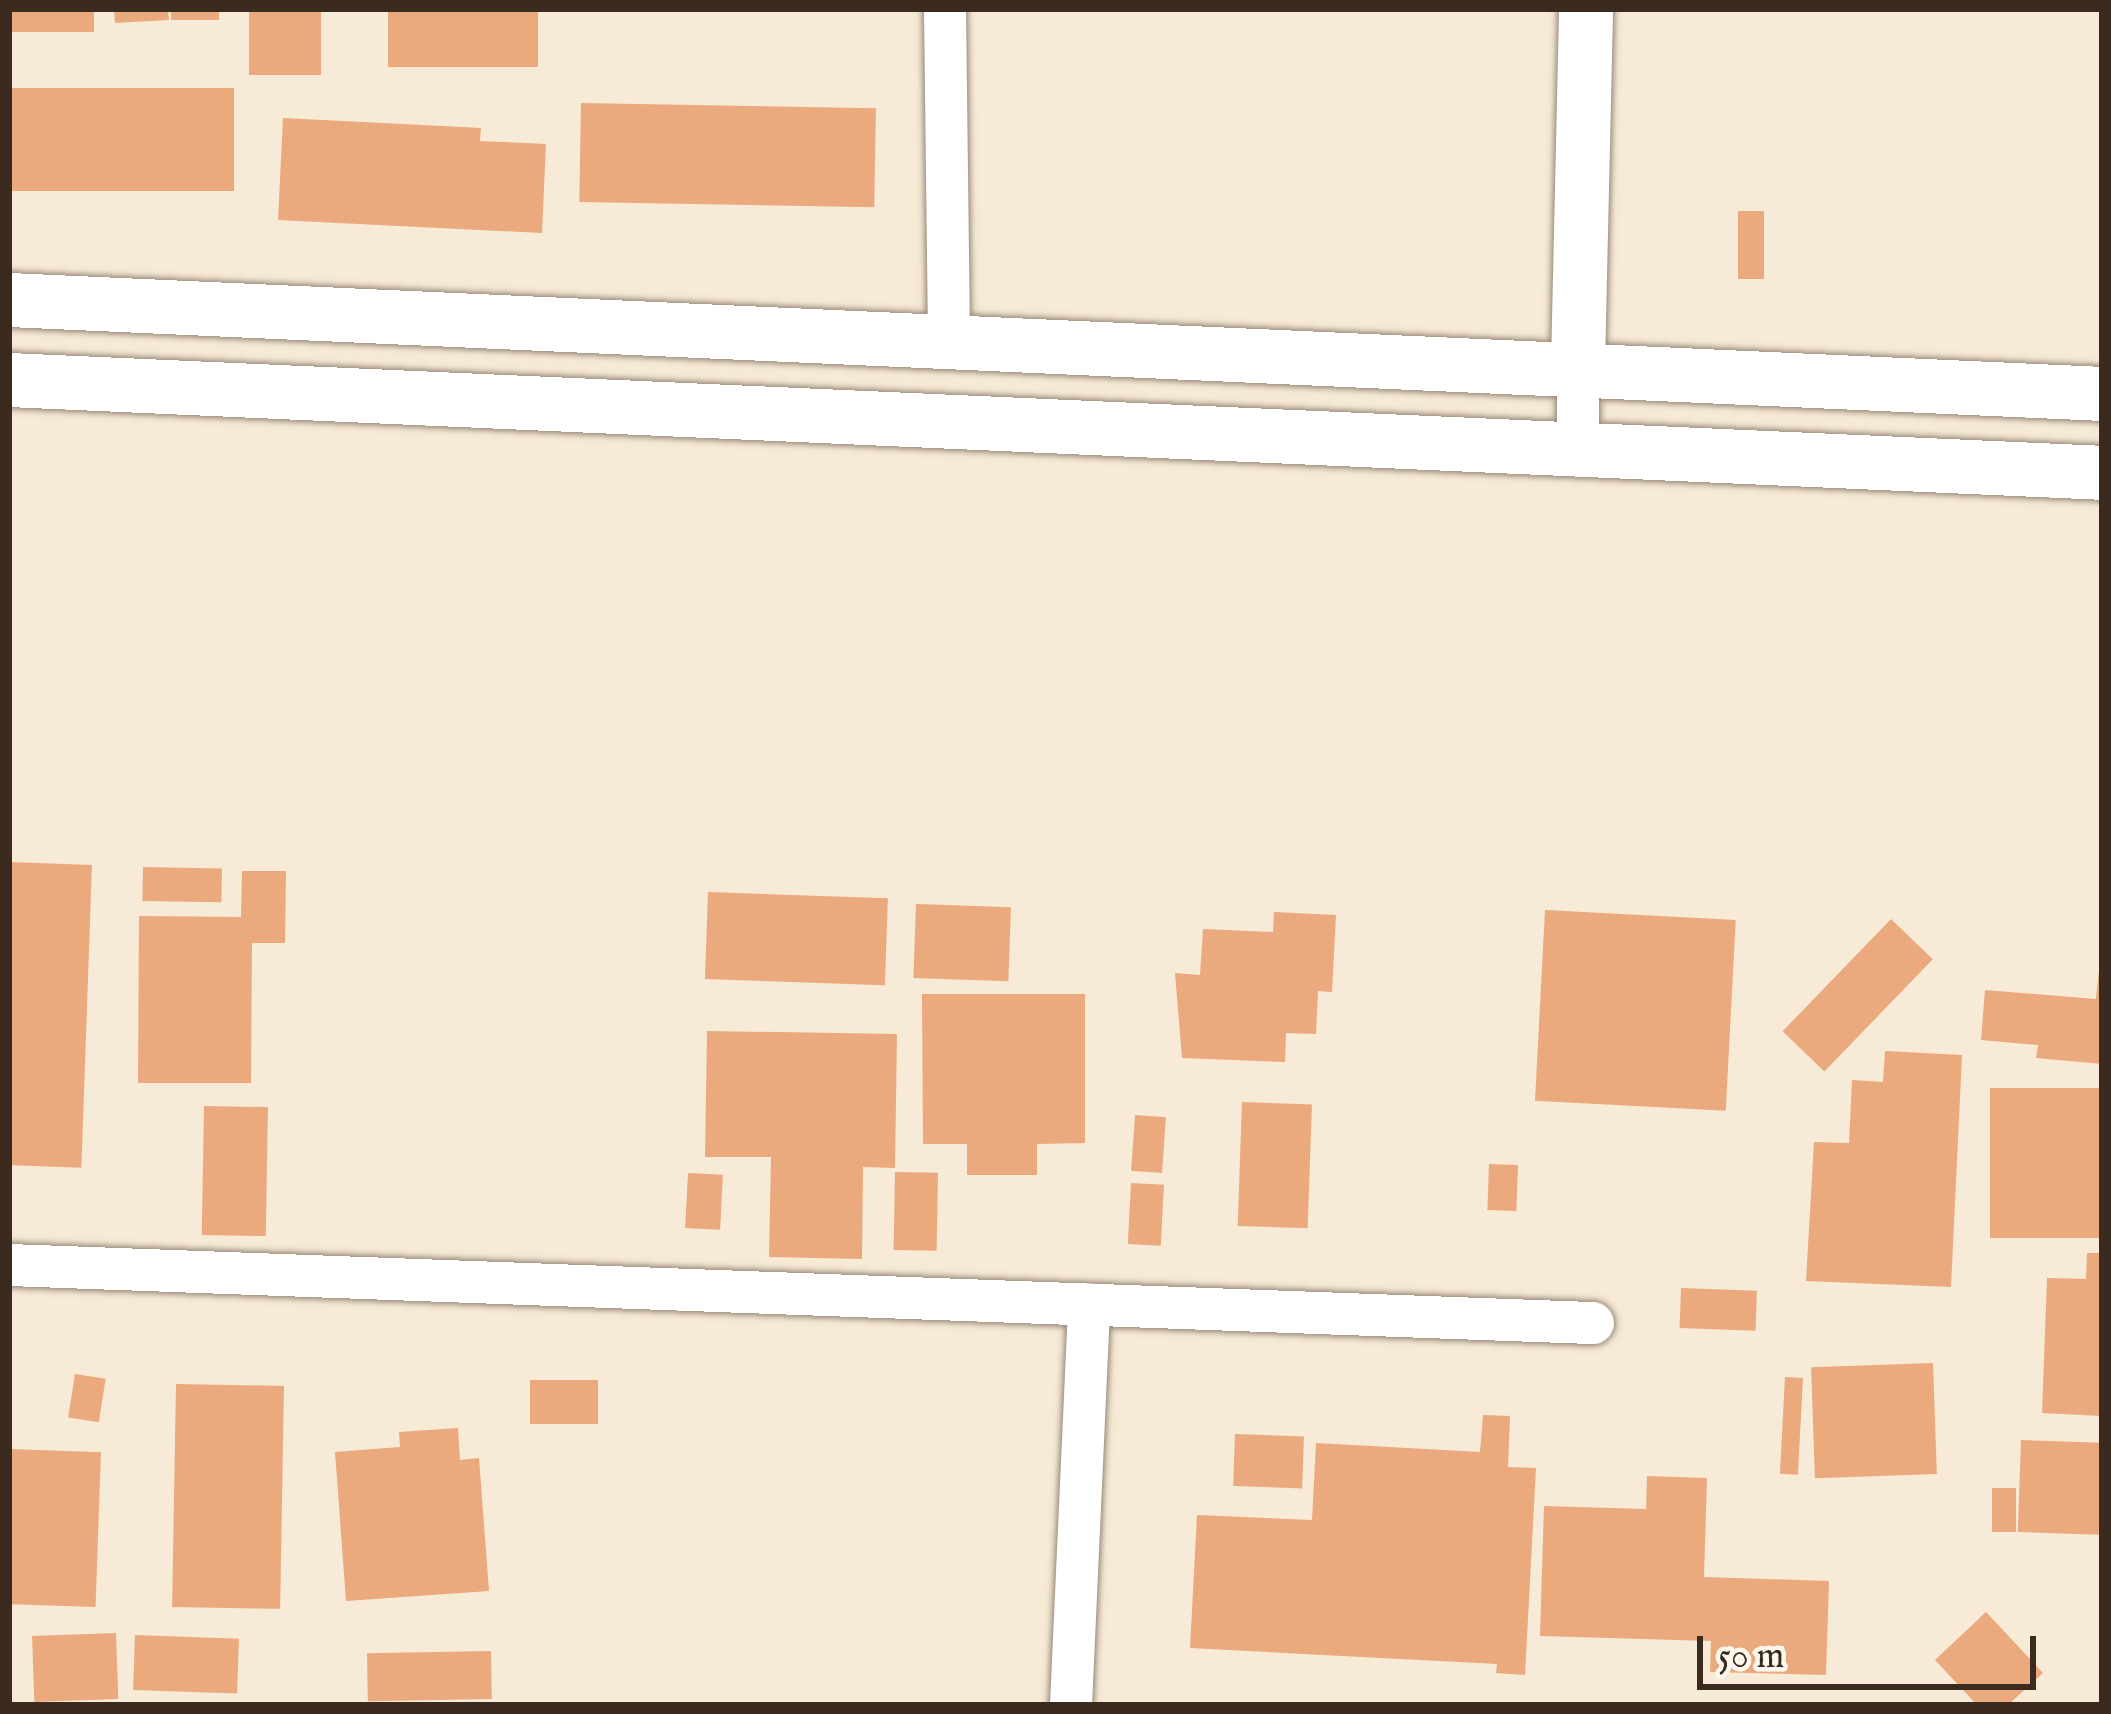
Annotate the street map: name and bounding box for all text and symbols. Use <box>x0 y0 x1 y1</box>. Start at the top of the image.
scale bar <box>1703 1612 2042 1686</box>
text: 50 m <box>1718 1634 1784 1680</box>

